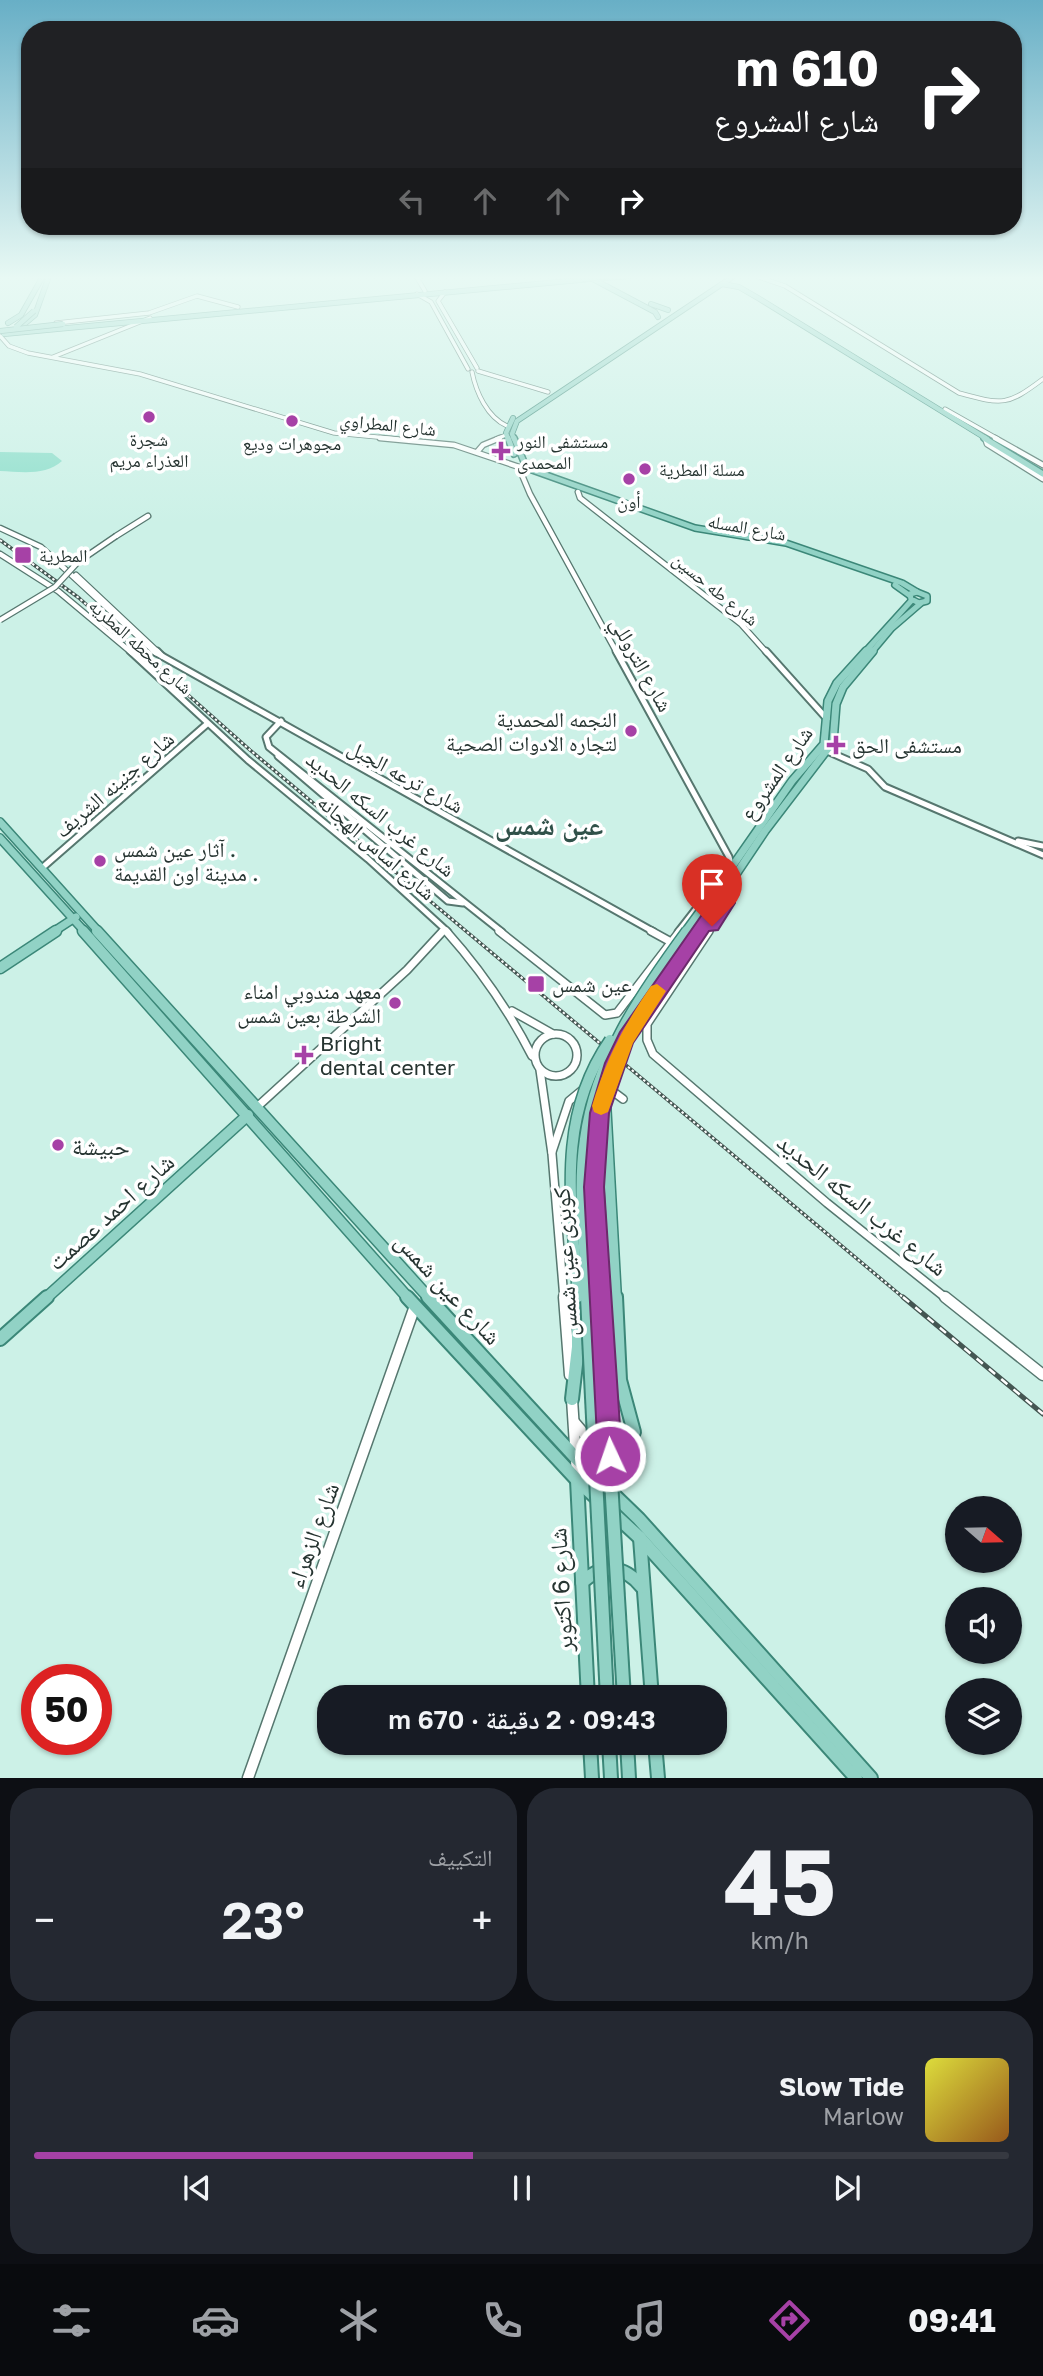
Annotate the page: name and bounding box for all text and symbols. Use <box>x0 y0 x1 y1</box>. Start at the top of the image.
text: 610 m <box>736 38 879 97</box>
icon: right <box>903 49 994 140</box>
text: شارع المشروع <box>714 101 879 139</box>
icon: left <box>393 182 431 220</box>
icon: ahead <box>466 182 504 220</box>
icon: ahead <box>539 182 577 220</box>
icon: right <box>612 182 650 220</box>
street label: شارع المطراوي <box>338 408 437 445</box>
marker: شجرة العذراء مريم <box>141 409 157 425</box>
marker: مجوهرات وديع <box>284 413 300 429</box>
place label: شجرة العذراء مريم <box>110 428 188 473</box>
place label: مستشفى النور المحمدى <box>516 430 608 474</box>
place label: مجوهرات وديع <box>243 432 341 456</box>
marker: مستشفى النور المحمدى <box>491 441 511 461</box>
place label: مسلة المطرية <box>659 458 745 480</box>
marker: مسلة المطرية <box>637 461 653 477</box>
marker: أون <box>621 471 637 487</box>
place label: أون <box>617 490 641 513</box>
street label: شارع المسله <box>706 509 788 546</box>
place label: المطرية <box>39 544 87 566</box>
marker: المطرية <box>13 545 33 565</box>
street label: شارع طه حسين <box>668 548 763 631</box>
street label: شارع محطه المطريه <box>84 594 197 699</box>
street label: شارع التروللي <box>602 612 679 718</box>
place label: النجمه المحمدية لتجاره الادوات الصحية <box>446 706 617 756</box>
street label: شارع المشروع <box>734 721 819 825</box>
marker: النجمه المحمدية لتجاره الادوات الصحية <box>623 723 639 739</box>
street label: شارع جنينه الشريف <box>49 725 180 844</box>
place label: مستشفى الحق <box>852 732 962 759</box>
street label: شارع ترعه الجبل <box>343 734 468 819</box>
marker: مستشفى الحق <box>826 735 846 755</box>
street label: شارع غرب السكه الحديد <box>301 746 461 883</box>
street label: شارع اساس الهجانه <box>312 789 441 906</box>
district label: عين شمس <box>495 808 603 843</box>
place label: آثار عين شمس . مدينة اون القديمة . <box>114 836 258 886</box>
marker: آثار عين شمس . مدينة اون القديمة . <box>92 853 108 869</box>
pin <box>682 854 742 926</box>
icon: arrive <box>693 865 731 903</box>
place label: عين شمس <box>552 971 632 998</box>
marker: عين شمس <box>526 974 546 994</box>
place label: معهد مندوبي امناء الشرطة بعين شمس <box>237 978 381 1029</box>
marker: معهد مندوبي امناء الشرطة بعين شمس <box>387 995 403 1011</box>
place label: Bright dental center <box>320 1030 455 1080</box>
marker: Bright dental center <box>294 1045 314 1065</box>
street label: شارع غرب السكه الحديد <box>771 1127 954 1283</box>
place label: حبيشة <box>72 1131 130 1160</box>
marker: حبيشة <box>50 1137 66 1153</box>
street label: شارع احمد عصمت <box>41 1147 181 1277</box>
street label: كوبرى عين شمس <box>546 1187 583 1337</box>
street label: شارع عين شمس <box>388 1226 508 1351</box>
position arrow <box>573 1419 647 1493</box>
street label: شارع الزهراء <box>280 1478 346 1592</box>
north arrow <box>945 1496 1022 1573</box>
map controls <box>945 1496 1022 1755</box>
street label: شارع 6 اكتوبر <box>542 1527 580 1654</box>
button: sound <box>945 1587 1022 1664</box>
speed limit sign: 50 <box>21 1664 112 1755</box>
button: layers <box>945 1678 1022 1755</box>
text: 09:43 · 2 دقيقة · 670 m <box>388 1704 656 1735</box>
text: 45 <box>724 1826 836 1935</box>
text: التكييف <box>428 1843 493 1871</box>
text: 23° <box>222 1888 305 1950</box>
text: − <box>34 1897 55 1942</box>
text: + <box>472 1897 493 1942</box>
text: km/h <box>750 1926 809 1954</box>
text: Slow Tide <box>779 2071 904 2102</box>
text: Marlow <box>823 2102 904 2130</box>
icon: previous <box>178 2169 216 2207</box>
icon: pause <box>503 2169 541 2207</box>
icon: next <box>828 2169 866 2207</box>
icon: filters <box>47 2296 96 2345</box>
icon: car <box>191 2296 240 2345</box>
icon: climate <box>334 2296 383 2345</box>
icon: phone <box>478 2296 527 2345</box>
icon: music <box>621 2296 670 2345</box>
icon: directions <box>765 2296 814 2345</box>
text: 09:41 <box>908 2301 996 2339</box>

